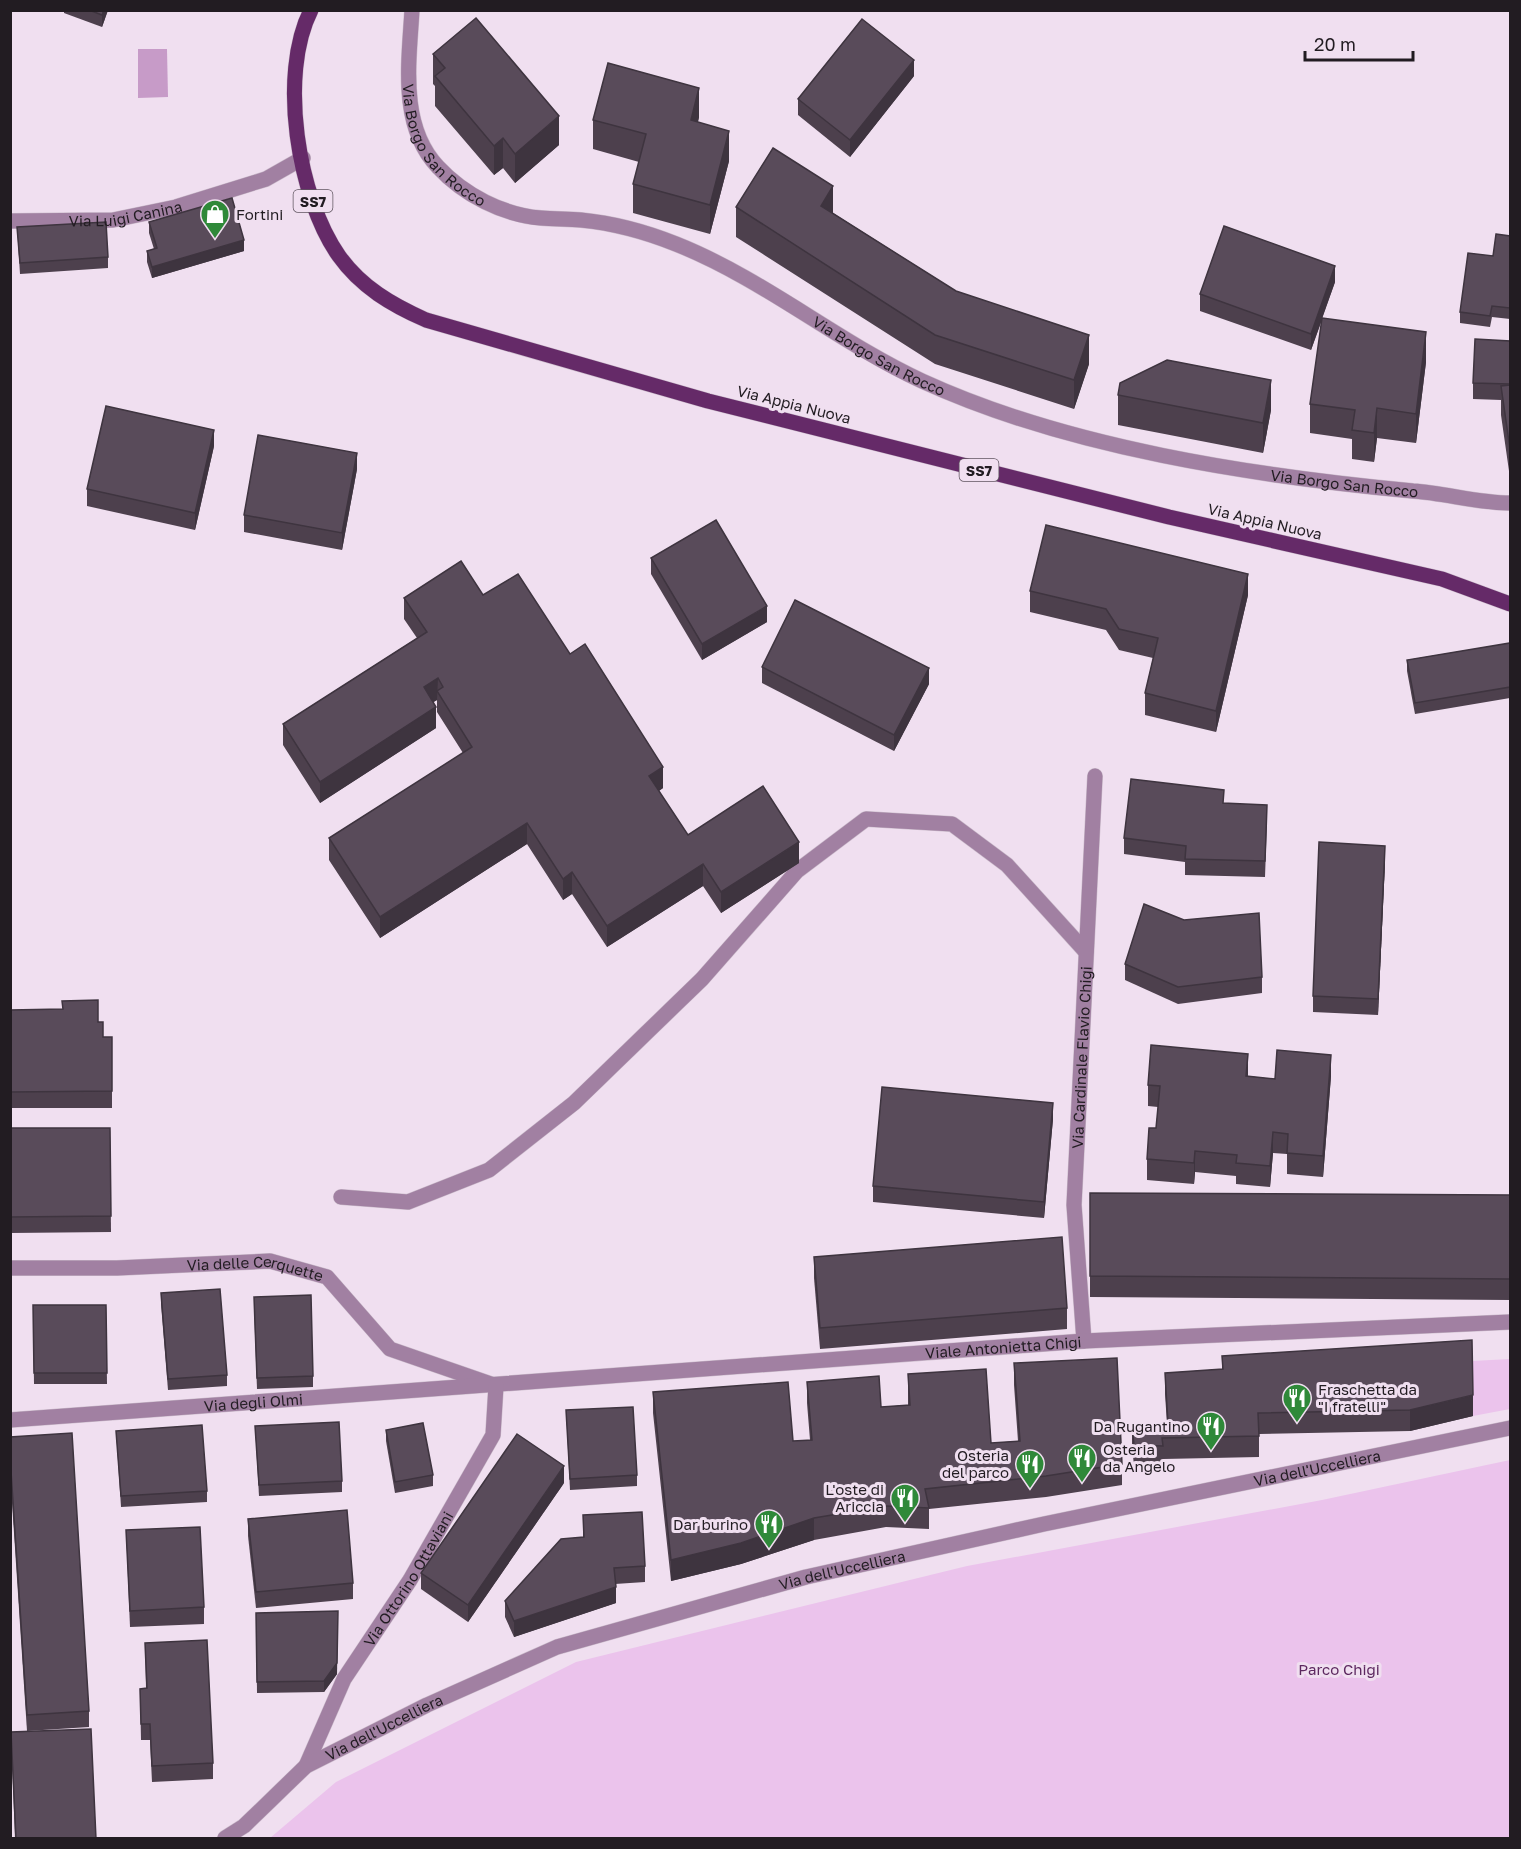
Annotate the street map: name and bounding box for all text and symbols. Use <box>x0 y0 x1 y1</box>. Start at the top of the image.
scale bar <box>1305 24 1413 62</box>
text: 20 m <box>1314 33 1356 55</box>
street label: Via Borgo San Rocco <box>400 83 489 210</box>
road number: SS7 <box>294 190 332 212</box>
street label: Via Luigi Canina <box>69 197 184 229</box>
shop icon: Fortini <box>199 198 231 240</box>
place label: Fortini <box>236 205 283 223</box>
street label: Via Borgo San Rocco <box>809 312 948 399</box>
street label: Via Appia Nuova <box>735 381 853 427</box>
road number: SS7 <box>960 459 998 481</box>
street label: Via Borgo San Rocco <box>1269 465 1419 500</box>
street label: Via Appia Nuova <box>1206 499 1324 543</box>
street label: Via Cardinale Flavio Chigi <box>1068 966 1095 1149</box>
street label: Via delle Cerquette <box>186 1252 326 1285</box>
street label: Viale Antonietta Chigi <box>925 1332 1082 1362</box>
place label: Fraschetta da "I fratelli" <box>1318 1380 1417 1415</box>
restaurant icon: Fraschetta da "I fratelli" <box>1281 1382 1313 1424</box>
street label: Via degli Olmi <box>203 1389 304 1415</box>
restaurant icon: Da Rugantino <box>1195 1410 1227 1452</box>
place label: Da Rugantino <box>1093 1417 1190 1435</box>
place label: Osteria da Angelo <box>1103 1440 1175 1475</box>
restaurant icon: Osteria da Angelo <box>1066 1442 1098 1484</box>
place label: Osteria del parco <box>942 1446 1009 1481</box>
street label: Via dell'Uccelliera <box>1252 1446 1382 1490</box>
restaurant icon: Osteria del parco <box>1014 1448 1046 1490</box>
place label: L'oste di Ariccia <box>825 1480 884 1515</box>
restaurant icon: L'oste di Ariccia <box>889 1482 921 1524</box>
street label: Via Ottorino Ottaviani <box>359 1508 457 1650</box>
restaurant icon: Dar burino <box>753 1508 785 1550</box>
place label: Dar burino <box>673 1515 748 1533</box>
street label: Via dell'Uccelliera <box>777 1546 907 1593</box>
park label: Parco Chigi <box>1298 1660 1380 1678</box>
street label: Via dell'Uccelliera <box>322 1690 446 1764</box>

